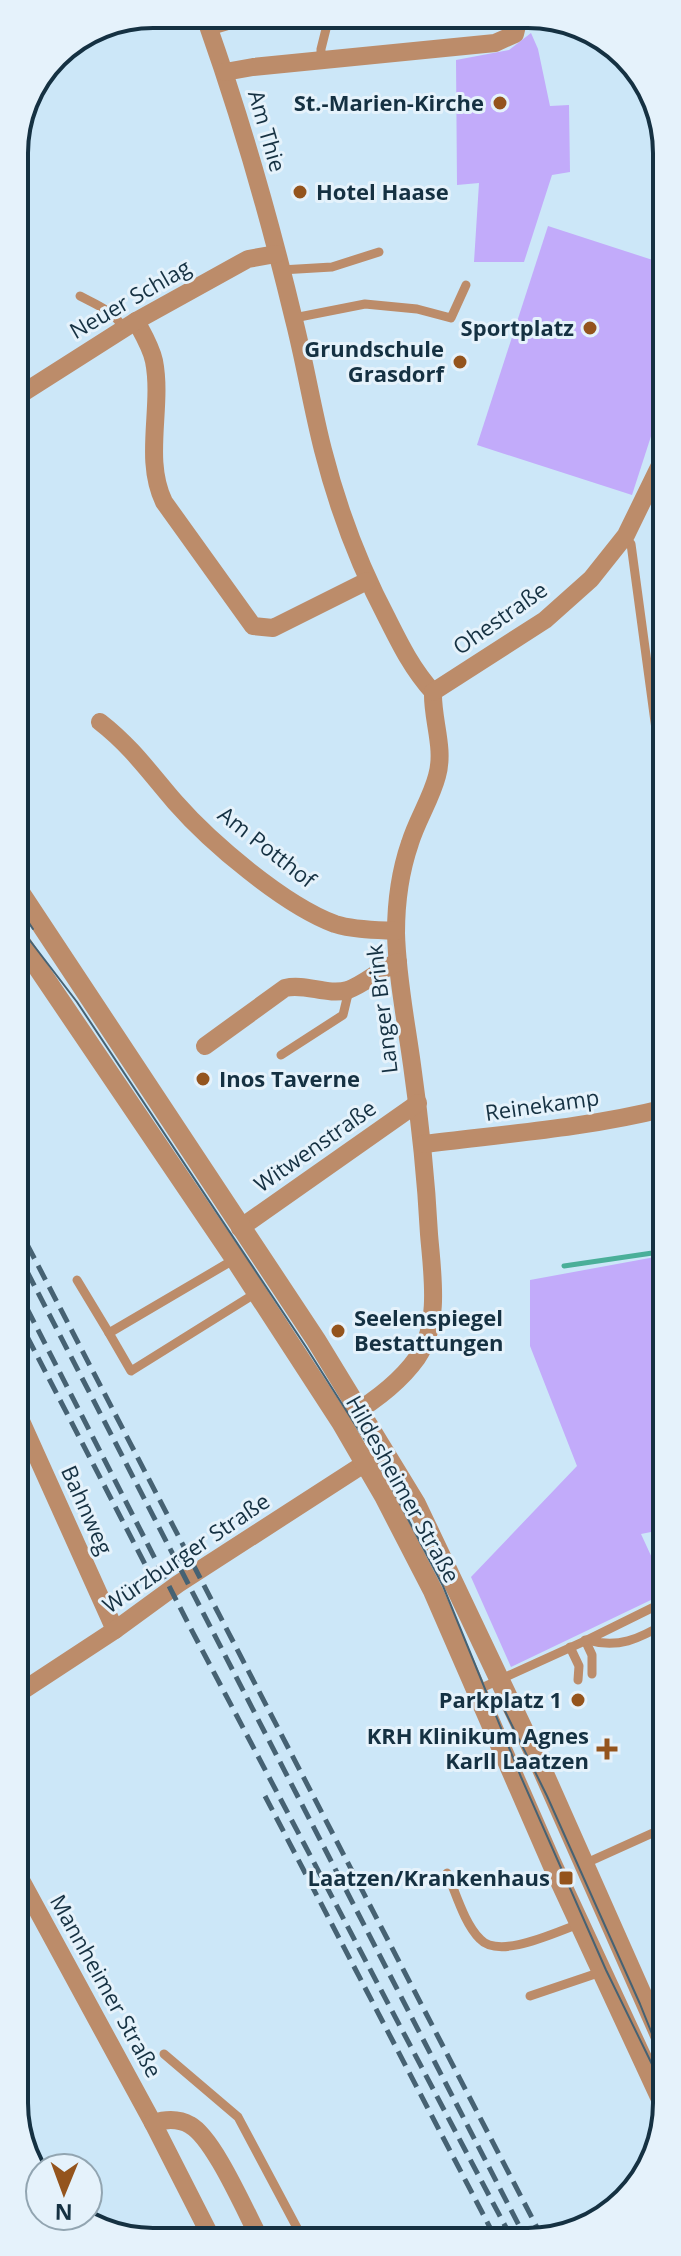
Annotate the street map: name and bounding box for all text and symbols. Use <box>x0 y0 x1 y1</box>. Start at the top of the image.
street label: Am Thie <box>242 86 294 175</box>
place label: St.-Marien-Kirche <box>294 87 484 117</box>
marker: St.-Marien-Kirche <box>491 94 509 112</box>
place label: Hotel Haase <box>316 176 449 206</box>
marker: Hotel Haase <box>291 183 309 201</box>
street label: Neuer Schlag <box>63 251 196 345</box>
place label: Sportplatz <box>461 312 574 342</box>
marker: Sportplatz <box>581 319 599 337</box>
place label: Grundschule Grasdorf <box>304 333 445 388</box>
marker: Grundschule Grasdorf <box>451 353 469 371</box>
street label: Ohestraße <box>446 574 552 661</box>
street label: Am Potthof <box>213 799 324 895</box>
street label: Langer Brink <box>358 942 404 1075</box>
place label: Inos Taverne <box>219 1063 360 1093</box>
marker: Inos Taverne <box>194 1070 212 1088</box>
street label: Reinekamp <box>483 1081 601 1127</box>
street label: Witwenstraße <box>248 1092 381 1198</box>
place label: Seelenspiegel Bestattungen <box>354 1302 503 1357</box>
marker: Seelenspiegel Bestattungen <box>329 1322 347 1340</box>
street label: Hildesheimer Straße <box>340 1390 468 1587</box>
street label: Bahnweg <box>55 1460 121 1559</box>
street label: Würzburger Straße <box>96 1485 275 1619</box>
place label: Parkplatz 1 <box>439 1684 562 1714</box>
marker: Parkplatz 1 <box>569 1691 587 1709</box>
place label: KRH Klinikum Agnes Karll Laatzen <box>367 1720 589 1775</box>
marker: KRH Klinikum Agnes Karll Laatzen <box>596 1738 618 1760</box>
place label: Laatzen/Krankenhaus <box>308 1862 550 1892</box>
marker: Laatzen/Krankenhaus <box>557 1869 575 1887</box>
street label: Mannheimer Straße <box>44 1889 170 2082</box>
north arrow <box>24 2152 104 2232</box>
text: N <box>54 2198 73 2228</box>

